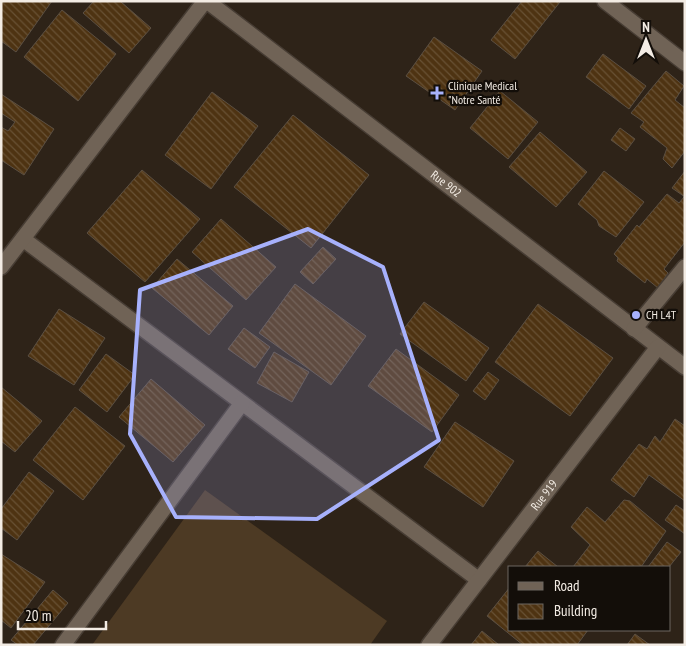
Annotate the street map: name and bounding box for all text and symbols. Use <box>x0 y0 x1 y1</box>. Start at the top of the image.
north arrow <box>621 15 671 65</box>
text: N <box>642 18 650 36</box>
place label: Clinique Medical "Notre Santé <box>448 78 517 107</box>
marker: Clinique Medical "Notre Santé <box>430 86 444 100</box>
street label: Rue 902 <box>428 167 465 200</box>
place label: CH L4T <box>646 307 677 322</box>
marker: CH L4T <box>630 309 642 321</box>
street label: Rue 919 <box>527 476 560 513</box>
legend <box>508 566 671 631</box>
text: Road <box>554 576 580 595</box>
scale bar <box>18 598 105 630</box>
text: Building <box>554 601 597 620</box>
text: 20 m <box>25 606 51 625</box>

